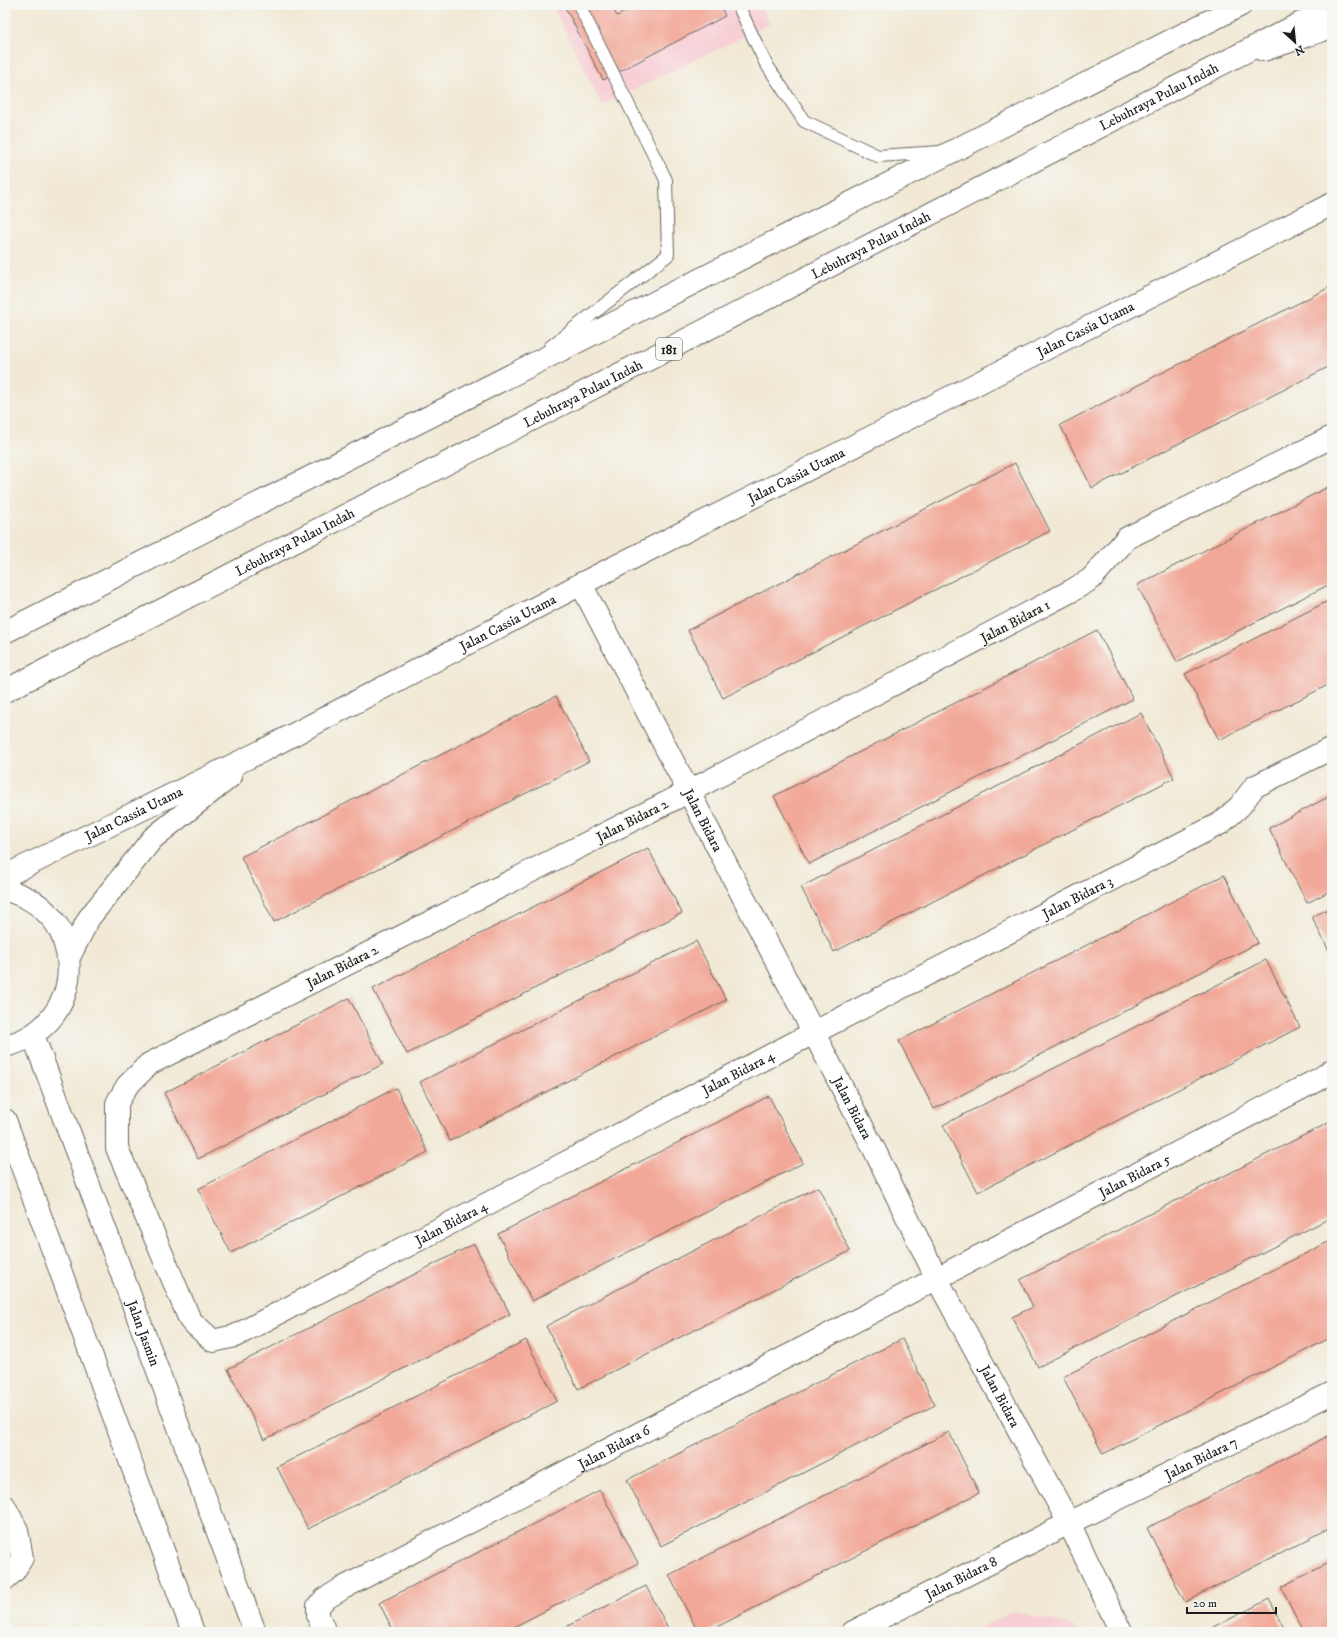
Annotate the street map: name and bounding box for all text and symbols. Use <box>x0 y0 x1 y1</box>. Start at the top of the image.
north arrow <box>1275 22 1315 62</box>
text: N <box>1292 42 1306 58</box>
street label: Lebuhraya Pulau Indah <box>1097 59 1222 135</box>
street label: Lebuhraya Pulau Indah <box>809 207 934 284</box>
street label: Jalan Cassia Utama <box>1032 298 1137 363</box>
road number: 181 <box>656 338 682 360</box>
street label: Lebuhraya Pulau Indah <box>521 356 646 432</box>
street label: Jalan Cassia Utama <box>743 444 848 509</box>
street label: Lebuhraya Pulau Indah <box>233 504 358 581</box>
street label: Jalan Cassia Utama <box>455 591 559 657</box>
street label: Jalan Bidara 1 <box>976 596 1053 649</box>
street label: Jalan Cassia Utama <box>80 783 186 847</box>
street label: Jalan Bidara <box>678 784 726 855</box>
street label: Jalan Bidara 2 <box>592 795 671 848</box>
street label: Jalan Bidara 3 <box>1038 872 1116 924</box>
street label: Jalan Bidara 2 <box>302 941 381 994</box>
street label: Jalan Bidara 4 <box>697 1046 779 1101</box>
street label: Jalan Bidara <box>827 1072 875 1143</box>
street label: Jalan Bidara 5 <box>1094 1150 1174 1203</box>
street label: Jalan Bidara 4 <box>410 1197 492 1251</box>
street label: Jalan Jasmin <box>122 1296 164 1370</box>
street label: Jalan Bidara <box>974 1360 1024 1431</box>
street label: Jalan Bidara 6 <box>574 1421 654 1475</box>
street label: Jalan Bidara 7 <box>1160 1433 1241 1485</box>
street label: Jalan Bidara 8 <box>921 1553 1000 1605</box>
scale bar <box>1187 1589 1276 1615</box>
text: 20 m <box>1193 1596 1217 1611</box>

